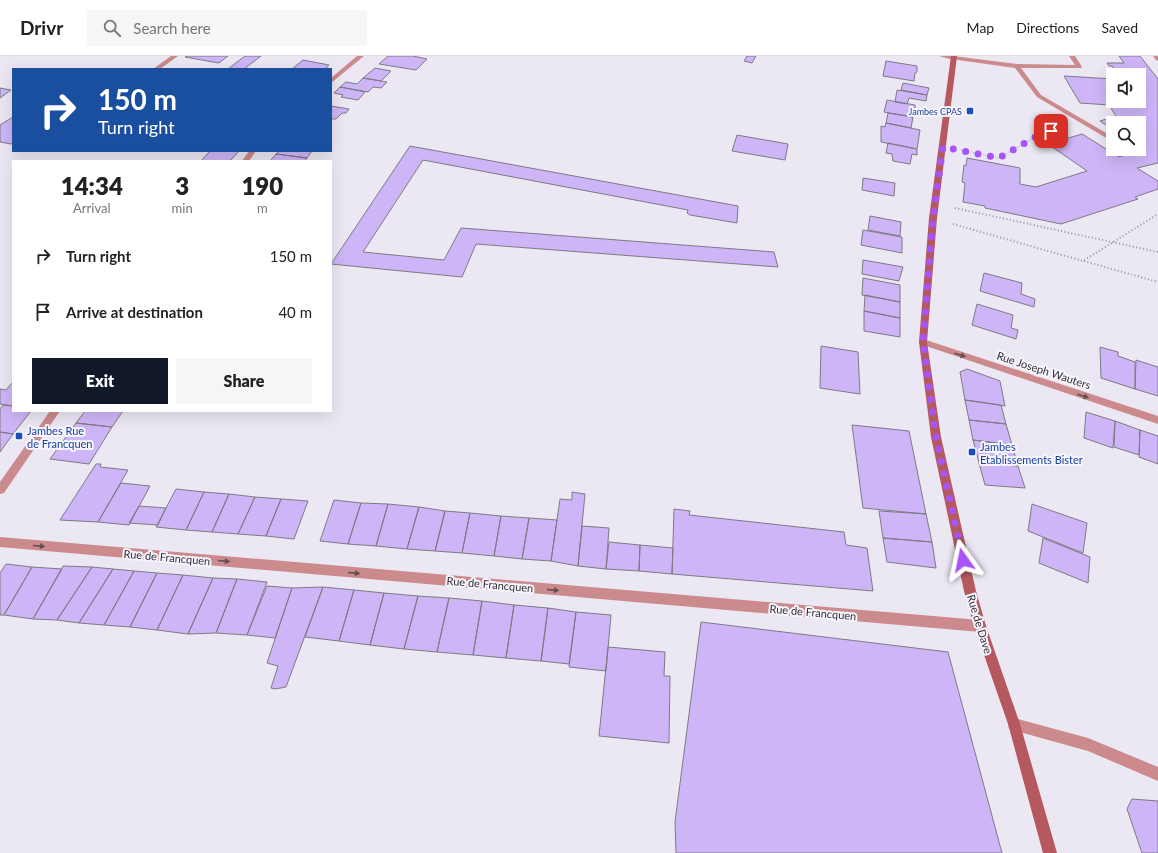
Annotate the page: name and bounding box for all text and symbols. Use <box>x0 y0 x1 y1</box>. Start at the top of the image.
search box <box>87 10 367 46</box>
text: Drivr <box>20 16 63 39</box>
icon: search <box>101 17 123 39</box>
text: Search here <box>133 19 211 37</box>
text: Map <box>967 19 994 36</box>
text: Directions <box>1016 19 1079 36</box>
text: Saved <box>1101 19 1138 36</box>
map controls <box>1106 68 1146 156</box>
button: sound <box>1106 68 1146 108</box>
text: 150 m <box>98 82 177 116</box>
icon: right <box>32 84 84 136</box>
place label: Jambes CPAS <box>909 106 962 117</box>
marker: Jambes CPAS <box>965 106 975 116</box>
pin <box>1034 114 1068 148</box>
text: Turn right <box>98 116 175 138</box>
button: search <box>1106 116 1146 156</box>
icon: arrive <box>1040 120 1062 142</box>
text: 14:34 <box>61 171 123 200</box>
text: 3 <box>175 171 189 200</box>
text: 190 <box>241 171 283 200</box>
text: Arrival <box>73 200 111 216</box>
text: min <box>172 200 193 216</box>
text: m <box>257 200 268 216</box>
icon: right <box>32 245 54 267</box>
text: Turn right <box>66 247 131 265</box>
text: 150 m <box>270 247 312 265</box>
icon: arrive <box>32 301 54 323</box>
text: Arrive at destination <box>66 303 203 321</box>
text: 40 m <box>278 303 312 321</box>
street label: Rue Joseph Wauters <box>995 349 1093 391</box>
one-way arrow <box>954 352 966 358</box>
button: Exit <box>32 358 168 404</box>
button: Share <box>176 358 312 404</box>
one-way arrow <box>1077 393 1089 399</box>
place label: Jambes Rue de Francquen <box>27 424 92 450</box>
marker: Jambes Rue de Francquen <box>14 431 24 441</box>
place label: Jambes Etablissements Bister <box>980 440 1083 466</box>
marker: Jambes Etablissements Bister <box>967 447 977 457</box>
position arrow <box>942 539 984 581</box>
one-way arrow <box>33 542 45 549</box>
street label: Rue de Francquen <box>123 547 211 567</box>
one-way arrow <box>218 558 230 565</box>
one-way arrow <box>348 569 360 576</box>
street label: Rue de Francquen <box>446 574 534 594</box>
one-way arrow <box>547 586 559 593</box>
street label: Rue de Dave <box>965 593 995 655</box>
street label: Rue de Francquen <box>769 602 857 622</box>

